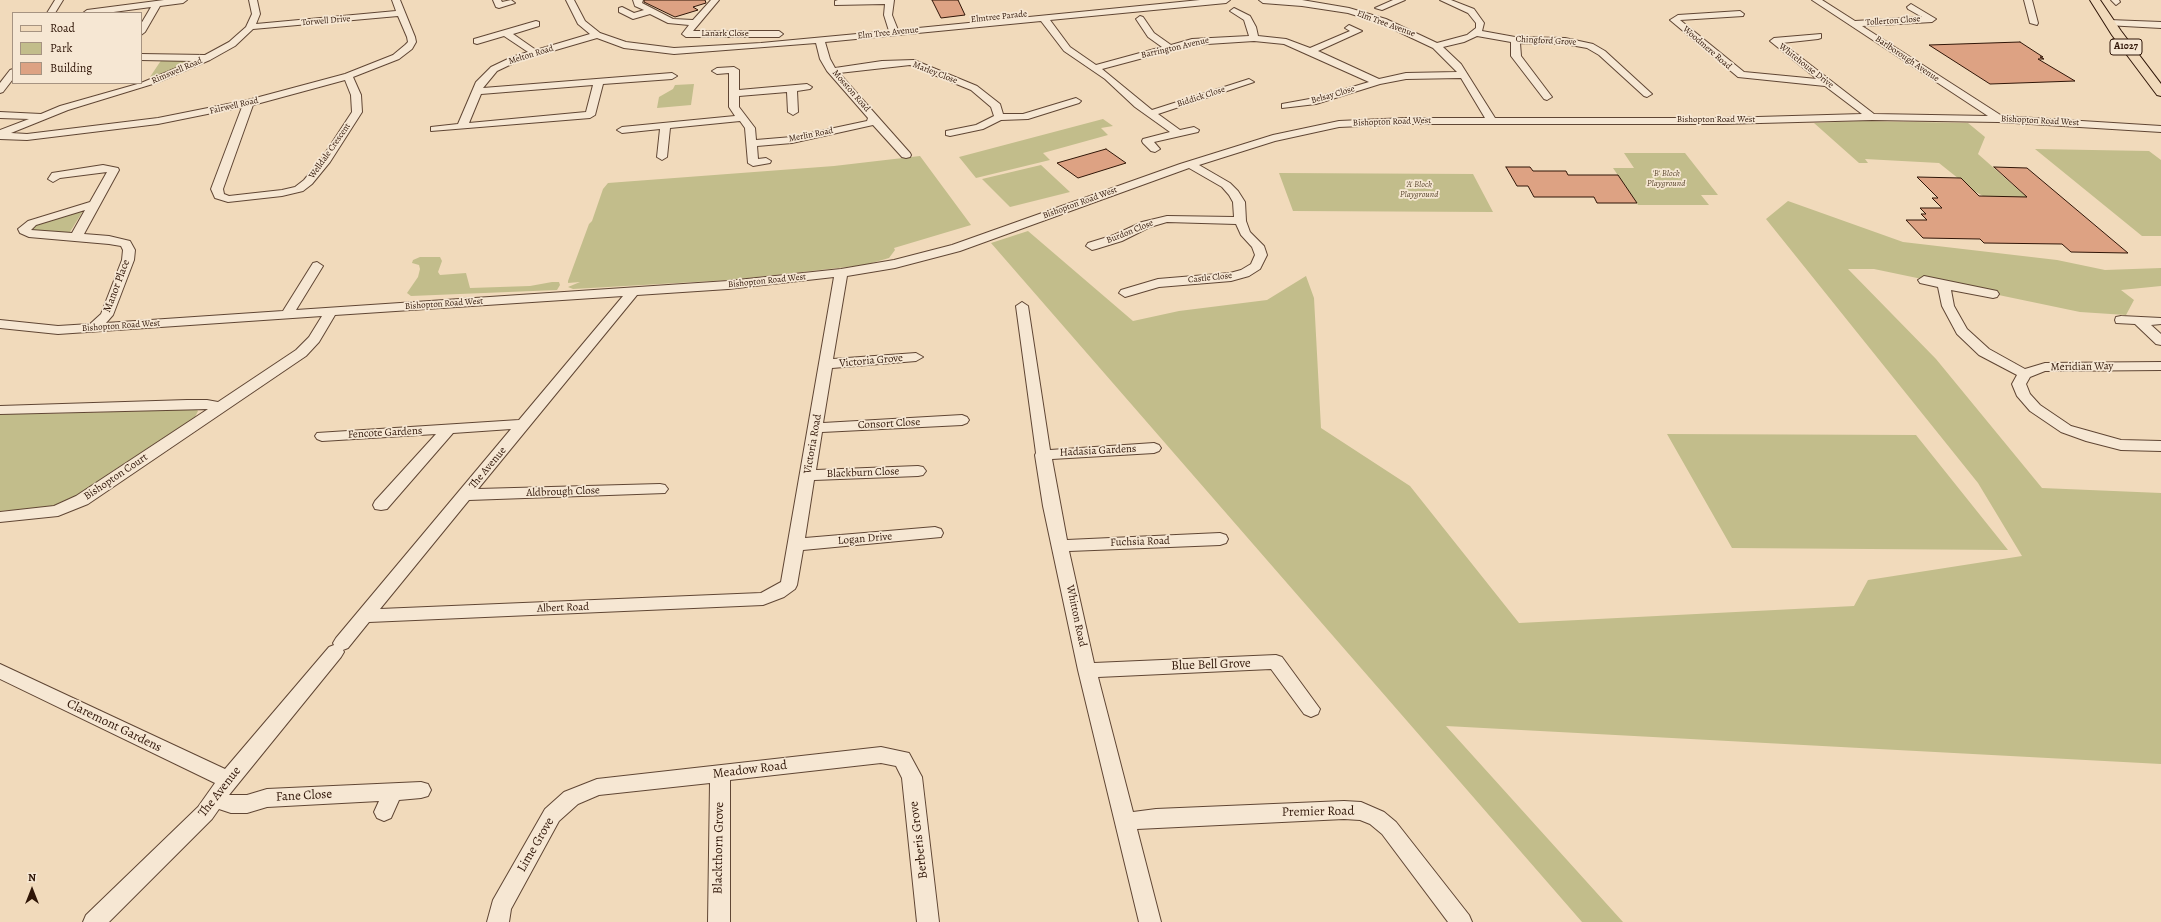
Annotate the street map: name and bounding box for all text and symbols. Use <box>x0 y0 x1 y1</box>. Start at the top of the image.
street label: Elm Tree Avenue <box>1355 8 1417 40</box>
street label: Elmtree Parade <box>970 9 1028 25</box>
legend <box>12 12 142 84</box>
street label: Torwell Drive <box>301 13 351 29</box>
street label: Tollerton Close <box>1865 14 1921 28</box>
text: Road <box>50 20 75 36</box>
street label: Elm Tree Avenue <box>857 24 919 42</box>
street label: Woodmere Road <box>1680 24 1734 72</box>
street label: Lanark Close <box>701 29 749 39</box>
street label: Chingford Grove <box>1515 34 1577 48</box>
street label: Barlborough Avenue <box>1873 34 1941 84</box>
street label: Barrington Avenue <box>1140 35 1210 61</box>
road number: A1027 <box>2110 39 2142 55</box>
text: Park <box>50 40 73 56</box>
street label: Whitehouse Drive <box>1776 41 1836 91</box>
street label: Melton Road <box>507 43 555 67</box>
street label: Rimswell Road <box>150 55 204 87</box>
text: Building <box>50 60 92 76</box>
street label: Marley Close <box>911 60 959 86</box>
street label: Mosston Road <box>830 68 872 114</box>
street label: Biddick Close <box>1176 84 1226 110</box>
street label: Belsay Close <box>1310 84 1356 106</box>
street label: Fairwell Road <box>209 95 259 117</box>
street label: Bishopton Road West <box>2001 114 2079 128</box>
street label: Bishopton Road West <box>1353 115 1431 129</box>
street label: Bishopton Road West <box>1677 115 1755 125</box>
street label: Welldale Crescent <box>307 121 353 181</box>
street label: Merlin Road <box>788 125 834 145</box>
park label: 'B' Block Playground <box>1647 169 1685 190</box>
park label: 'A' Block Playground <box>1400 180 1438 201</box>
street label: Bishopton Road West <box>1041 185 1119 221</box>
street label: Burdon Close <box>1105 218 1155 246</box>
street label: Manor Place <box>101 258 133 314</box>
street label: Castle Close <box>1187 270 1233 286</box>
street label: Bishopton Road West <box>727 272 807 290</box>
street label: Bishopton Road West <box>404 296 484 312</box>
street label: Bishopton Road West <box>81 318 161 334</box>
street label: Victoria Grove <box>839 352 903 370</box>
street label: Meridian Way <box>2050 360 2114 374</box>
street label: Victoria Road <box>801 413 825 475</box>
street label: Consort Close <box>857 416 921 432</box>
street label: Fencote Gardens <box>347 424 423 442</box>
street label: Hadasia Gardens <box>1059 442 1137 460</box>
street label: The Avenue <box>467 444 509 492</box>
street label: Bishopton Court <box>81 451 151 503</box>
street label: Blackburn Close <box>826 465 900 481</box>
street label: Aldbrough Close <box>526 484 600 500</box>
street label: Logan Drive <box>837 530 893 548</box>
street label: Fuchsia Road <box>1110 534 1170 550</box>
street label: Whitton Road <box>1063 584 1089 648</box>
street label: Albert Road <box>537 600 589 616</box>
street label: Blue Bell Grove <box>1171 656 1251 674</box>
street label: Claremont Gardens <box>64 696 164 756</box>
street label: Meadow Road <box>712 758 788 782</box>
street label: The Avenue <box>195 764 245 820</box>
street label: Fane Close <box>275 787 333 805</box>
street label: Berberis Grove <box>906 800 932 880</box>
street label: Blackthorn Grove <box>710 802 728 894</box>
street label: Premier Road <box>1282 804 1354 820</box>
street label: Lime Grove <box>514 815 558 875</box>
north arrow <box>12 870 52 910</box>
text: N <box>28 870 36 885</box>

